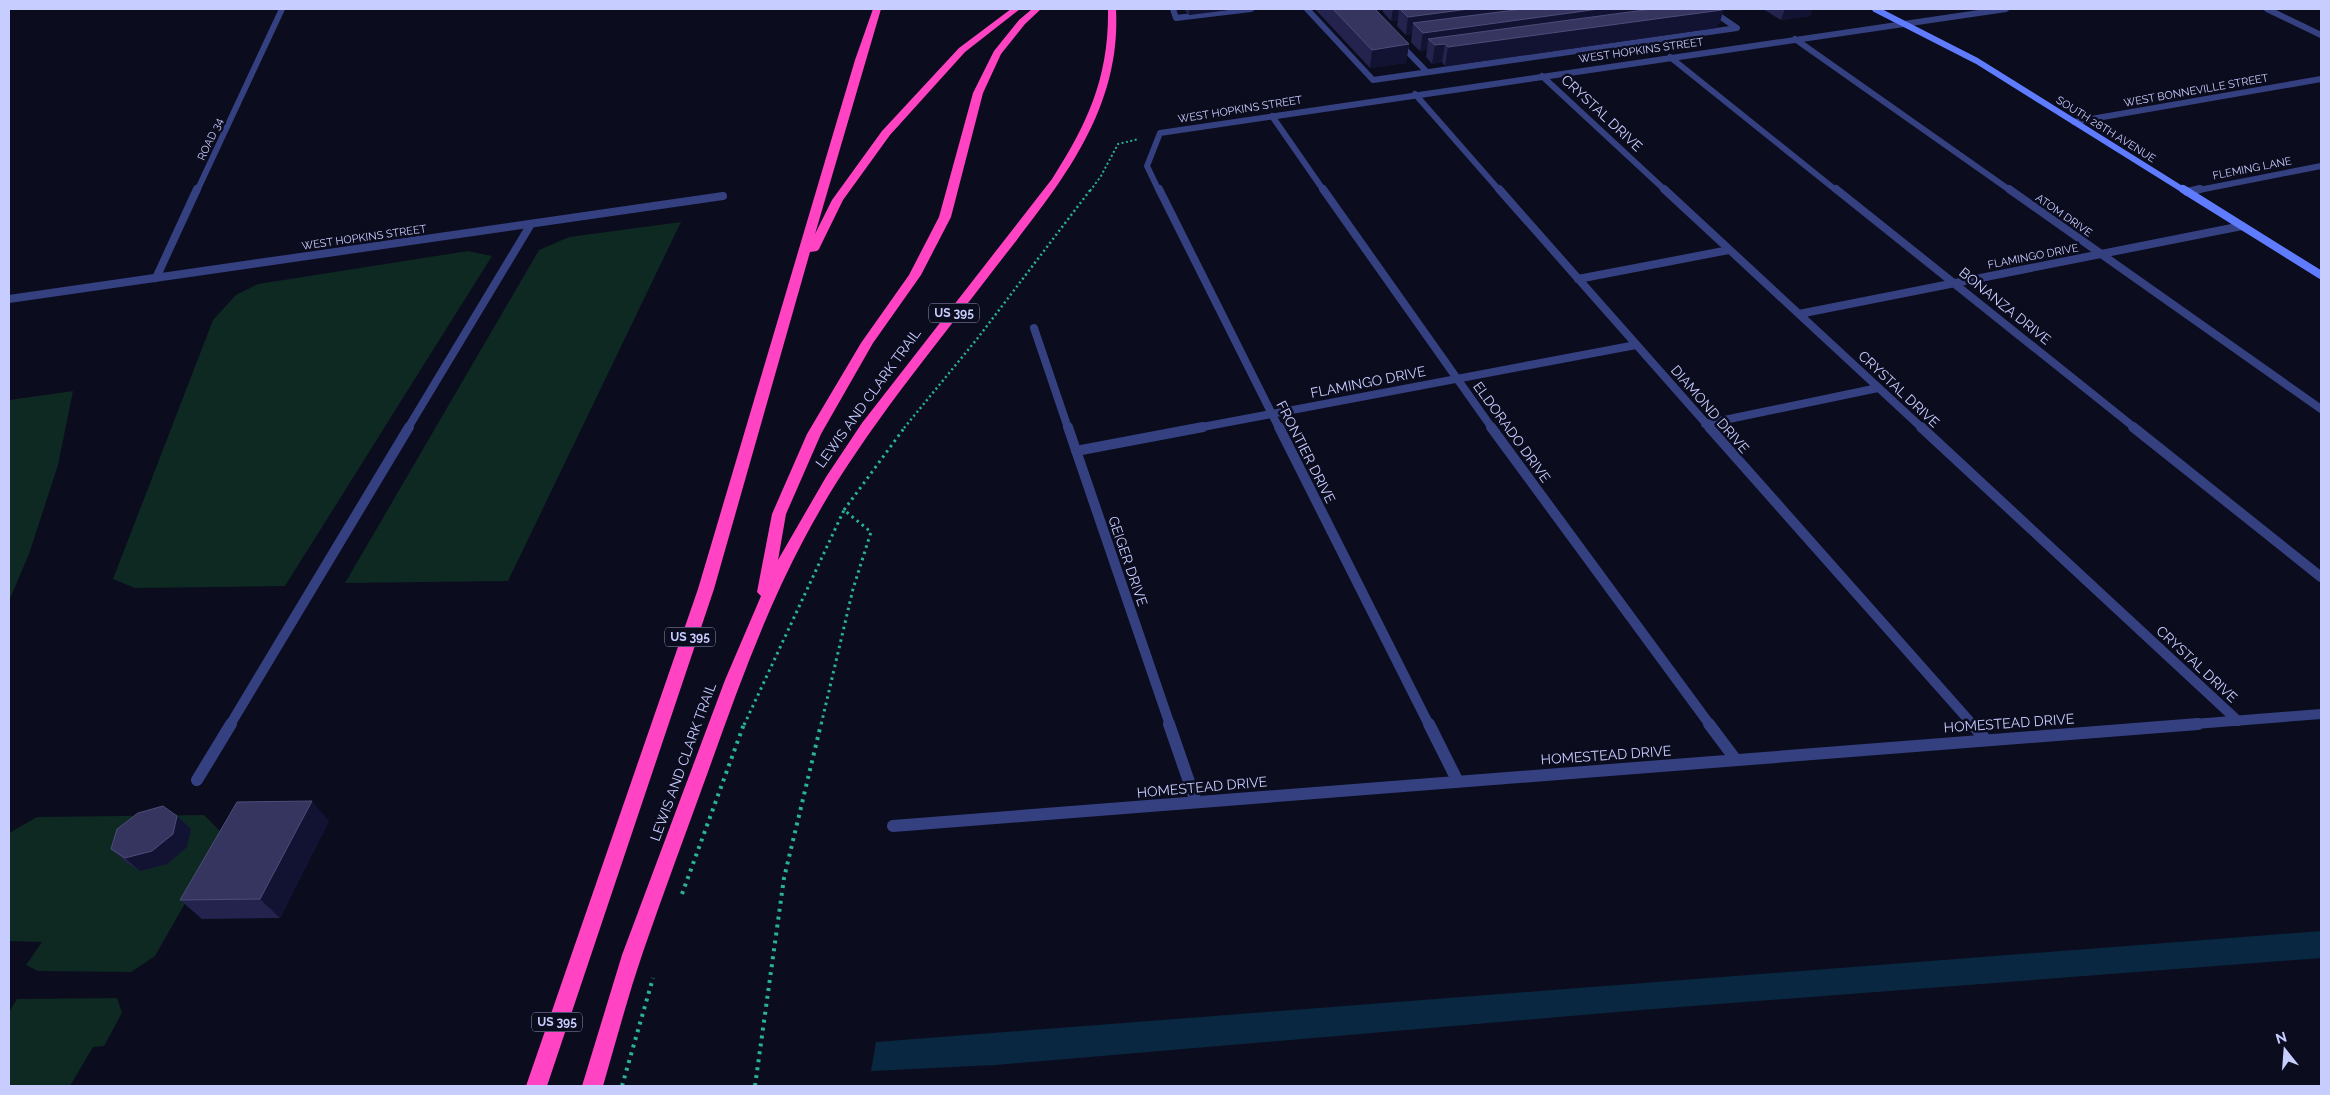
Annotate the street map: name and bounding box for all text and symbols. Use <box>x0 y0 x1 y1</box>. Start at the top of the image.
street label: WEST HOPKINS STREET <box>1578 35 1704 66</box>
street label: CRYSTAL DRIVE <box>1558 71 1646 155</box>
street label: WEST BONNEVILLE STREET <box>2123 71 2270 110</box>
street label: WEST HOPKINS STREET <box>1177 93 1303 126</box>
street label: SOUTH 28TH AVENUE <box>2054 93 2158 166</box>
street label: ROAD 34 <box>195 116 226 162</box>
street label: FLEMING LANE <box>2211 154 2293 183</box>
street label: ATOM DRIVE <box>2033 191 2095 240</box>
street label: WEST HOPKINS STREET <box>301 222 427 253</box>
street label: FLAMINGO DRIVE <box>1987 241 2080 272</box>
street label: BONANZA DRIVE <box>1956 264 2054 348</box>
road number: US 395 <box>929 304 979 322</box>
street label: LEWIS AND CLARK TRAIL <box>812 326 924 470</box>
street label: CRYSTAL DRIVE <box>1855 347 1943 431</box>
street label: DIAMOND DRIVE <box>1668 362 1752 456</box>
street label: FLAMINGO DRIVE <box>1309 363 1427 401</box>
street label: ELDORADO DRIVE <box>1470 379 1554 485</box>
street label: FRONTIER DRIVE <box>1273 398 1339 506</box>
street label: GEIGER DRIVE <box>1105 514 1151 608</box>
street label: CRYSTAL DRIVE <box>2153 622 2241 706</box>
road number: US 395 <box>665 628 715 646</box>
street label: LEWIS AND CLARK TRAIL <box>647 681 719 843</box>
street label: HOMESTEAD DRIVE <box>1943 710 2075 736</box>
street label: HOMESTEAD DRIVE <box>1540 742 1672 768</box>
street label: HOMESTEAD DRIVE <box>1136 773 1268 801</box>
road number: US 395 <box>532 1012 582 1032</box>
north arrow <box>2260 1025 2310 1075</box>
text: N <box>2274 1028 2289 1047</box>

